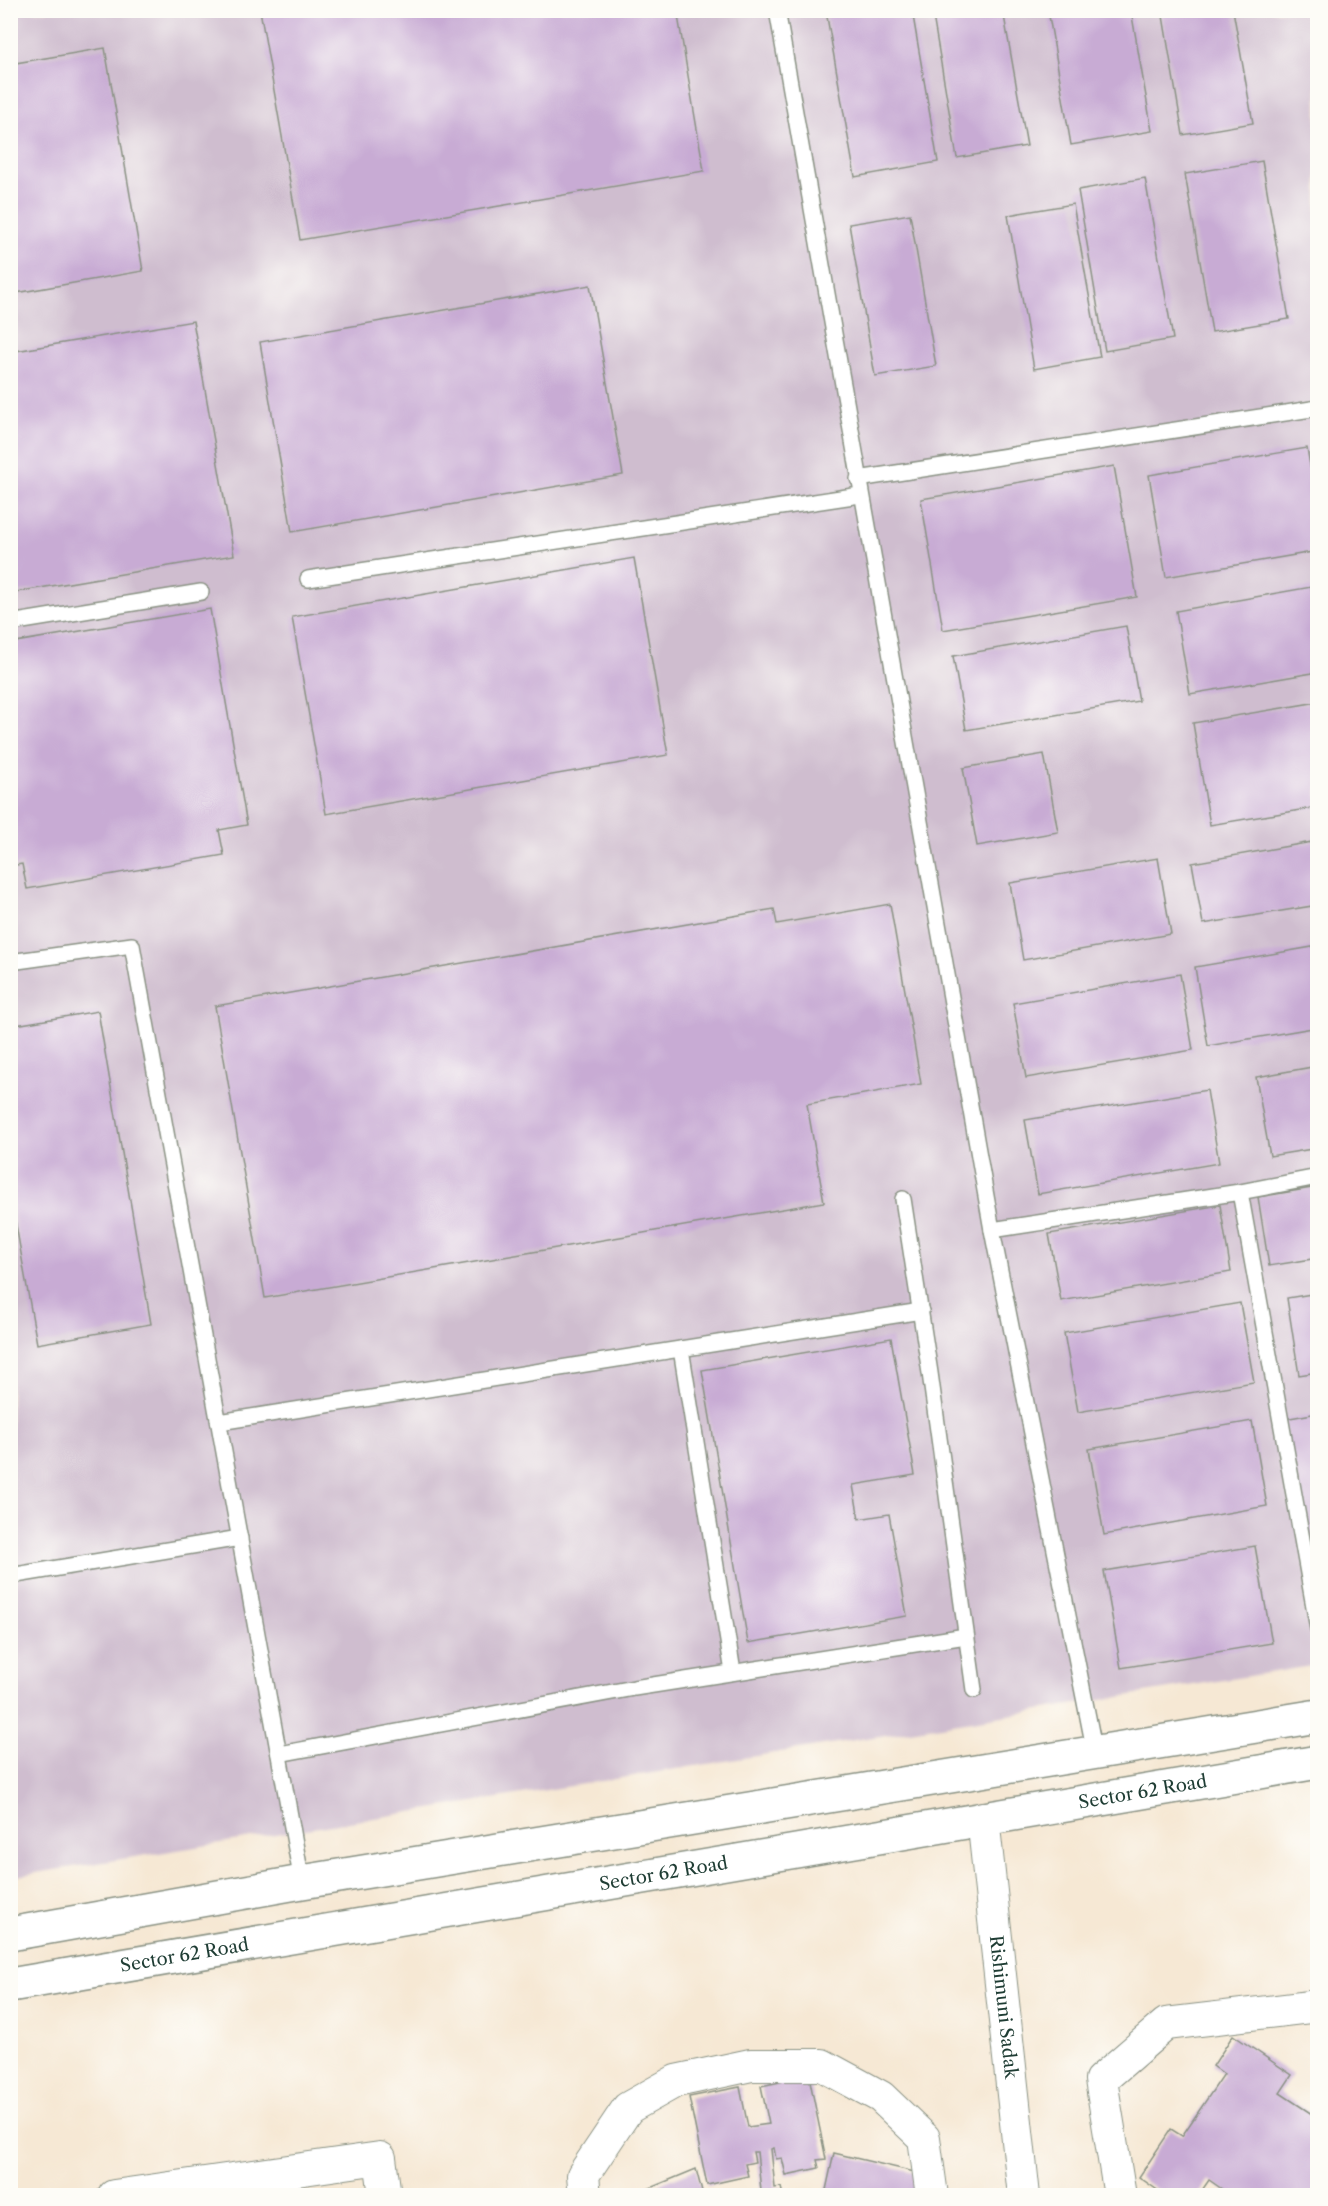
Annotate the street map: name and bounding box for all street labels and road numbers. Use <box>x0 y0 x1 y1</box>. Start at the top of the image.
street label: Sector 62 Road <box>1077 1770 1209 1814</box>
street label: Sector 62 Road <box>598 1852 730 1895</box>
street label: Sector 62 Road <box>119 1933 250 1977</box>
street label: Rishimuni Sadak <box>985 1934 1022 2081</box>

